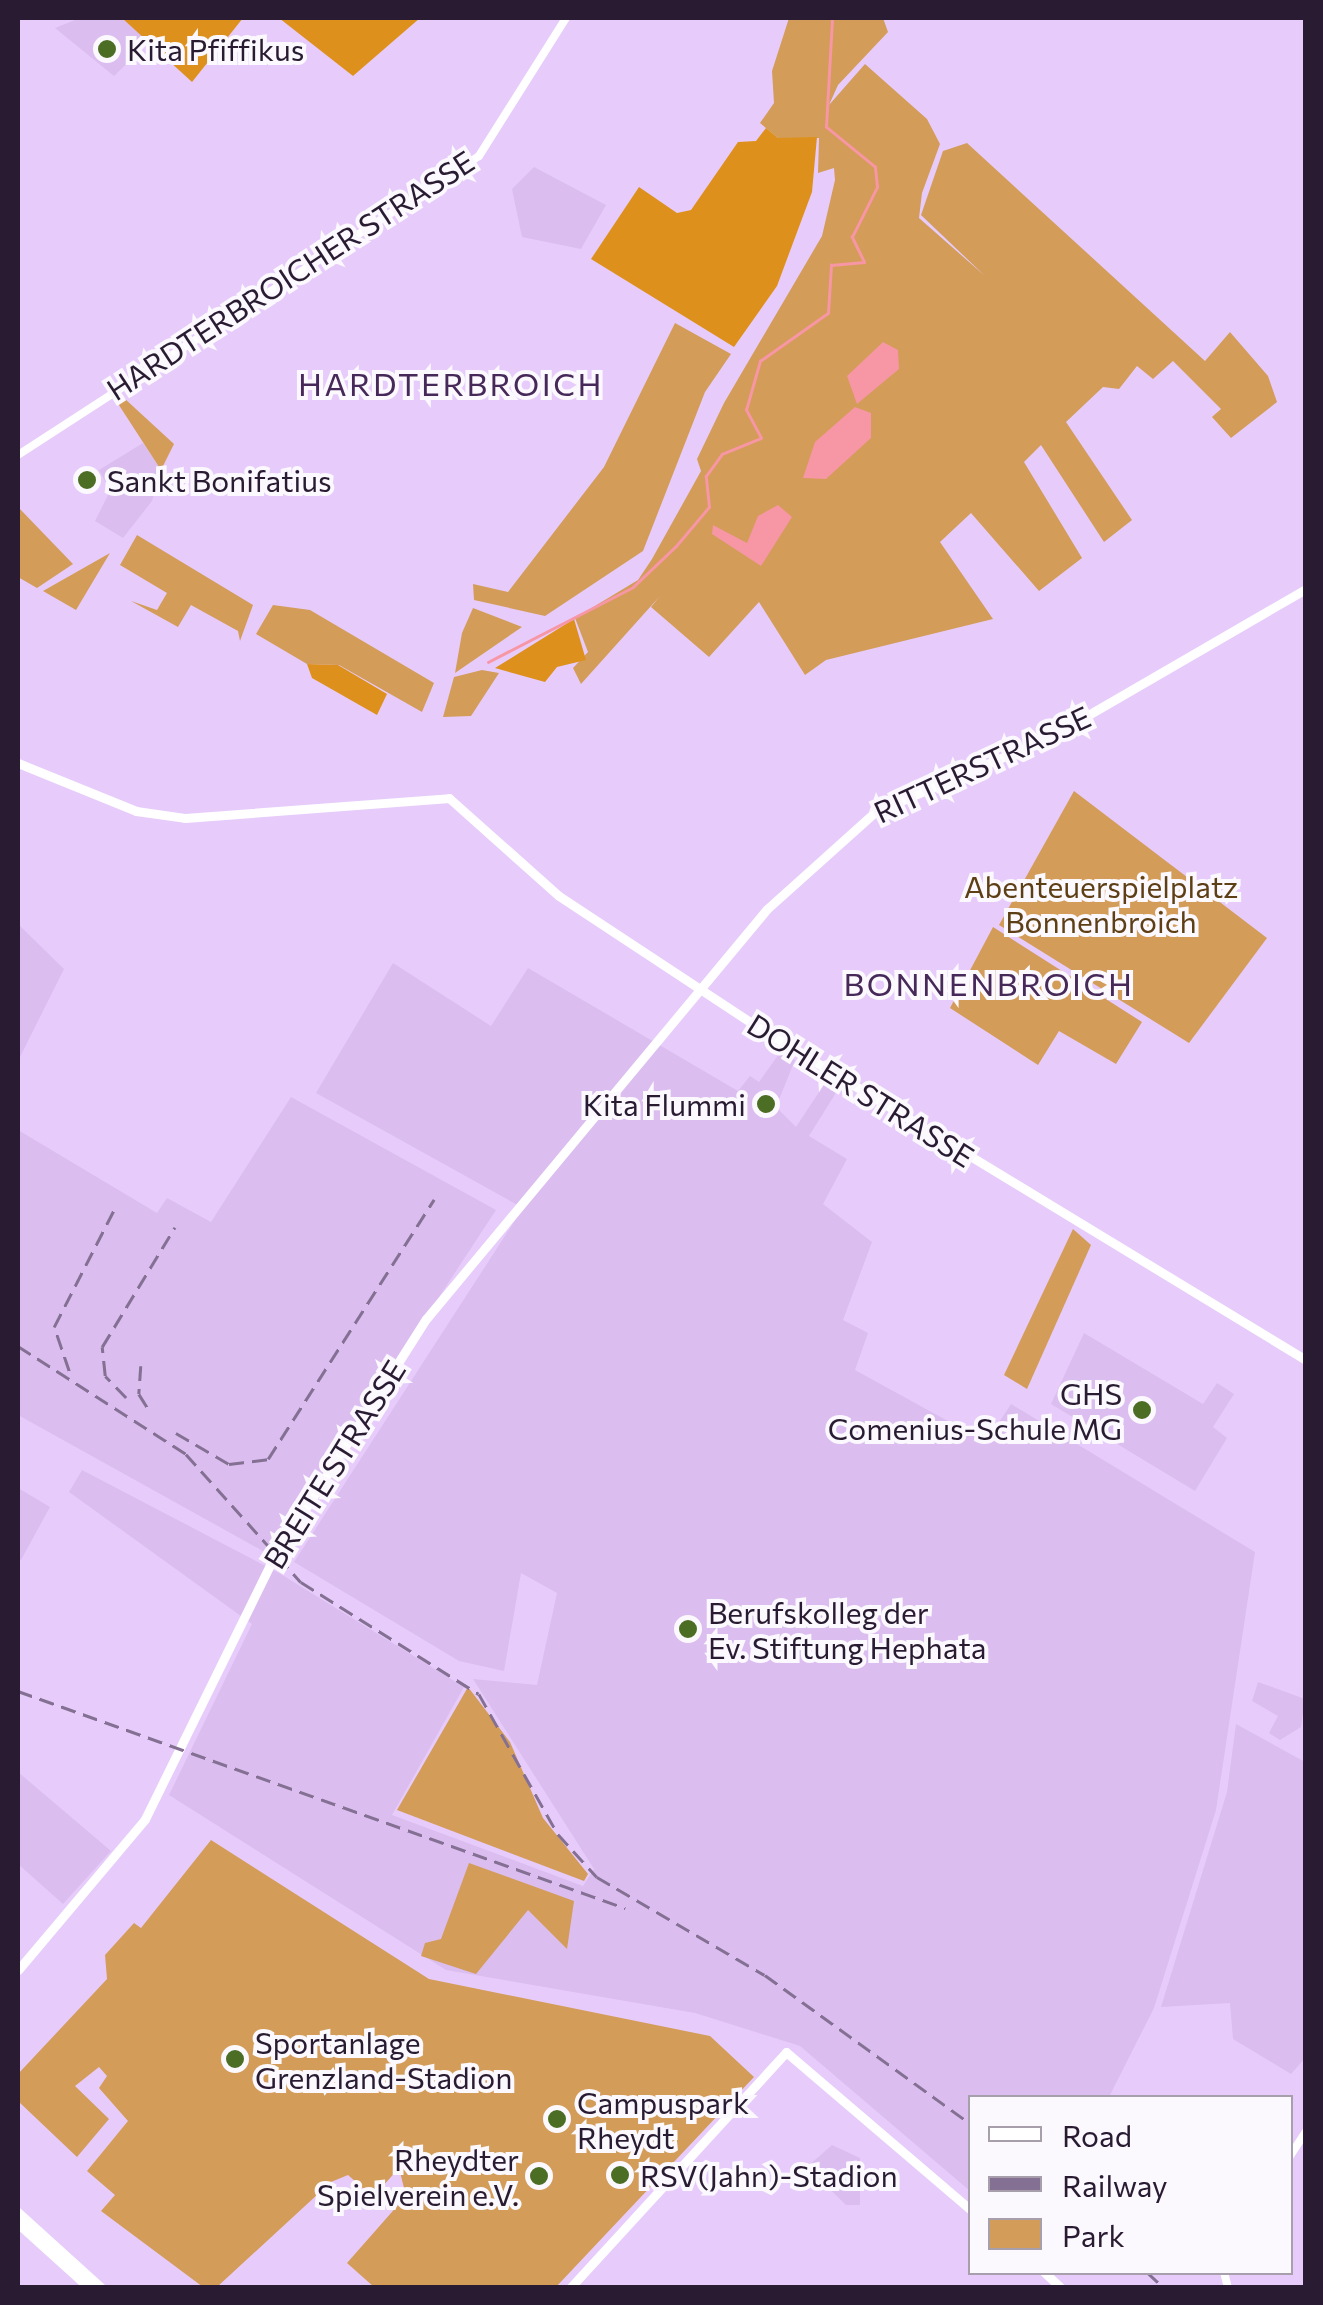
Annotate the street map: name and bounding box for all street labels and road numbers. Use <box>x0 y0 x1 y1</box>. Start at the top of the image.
street label: HARDTERBROICHER STRASSE <box>100 143 480 407</box>
street label: RITTERSTRASSE <box>868 698 1096 830</box>
street label: DOHLER STRASSE <box>741 1006 981 1174</box>
street label: BREITE STRASSE <box>255 1353 413 1575</box>

